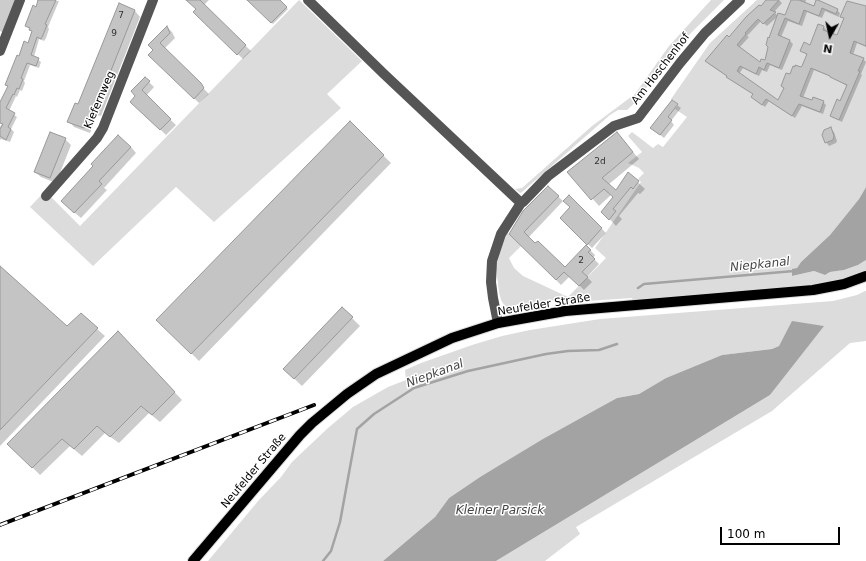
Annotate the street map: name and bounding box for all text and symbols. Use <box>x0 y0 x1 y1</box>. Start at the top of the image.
house number: 7 <box>118 11 124 21</box>
north arrow <box>810 16 850 56</box>
house number: 9 <box>111 29 117 39</box>
street label: Am Hoschenhof <box>629 31 693 107</box>
text: N <box>822 41 834 55</box>
street label: Kiefernweg <box>82 69 118 131</box>
house number: 2d <box>594 157 606 167</box>
water label: Niepkanal <box>729 255 791 275</box>
house number: 2 <box>578 256 584 266</box>
street label: Neufelder Straße <box>497 291 591 319</box>
water label: Niepkanal <box>404 357 466 391</box>
street label: Neufelder Straße <box>219 431 289 511</box>
water label: Kleiner Parsick <box>456 504 544 518</box>
scale bar <box>722 519 842 545</box>
text: 100 m <box>727 527 765 541</box>

